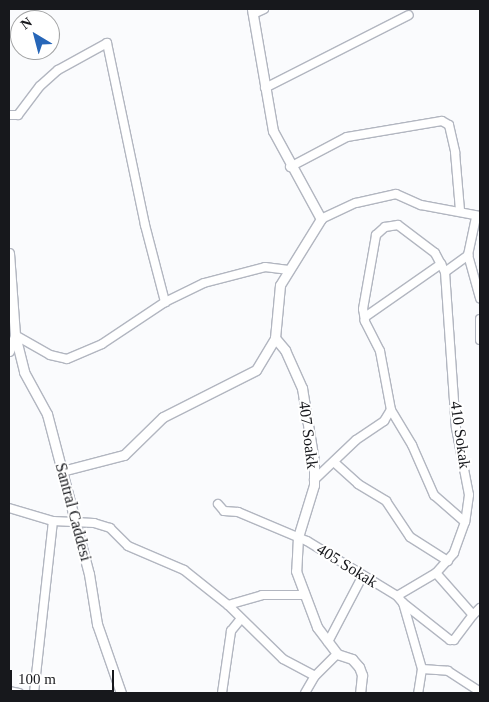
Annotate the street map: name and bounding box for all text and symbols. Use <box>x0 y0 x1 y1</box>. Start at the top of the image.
north arrow <box>10 10 60 60</box>
text: N <box>18 14 35 32</box>
street label: 407 Soakk <box>294 400 322 470</box>
street label: 410 Sokak <box>446 400 474 470</box>
street label: Santral Caddesi <box>51 461 95 563</box>
street label: 405 Sokak <box>313 540 381 592</box>
scale bar <box>12 660 116 692</box>
text: 100 m <box>18 671 56 687</box>

